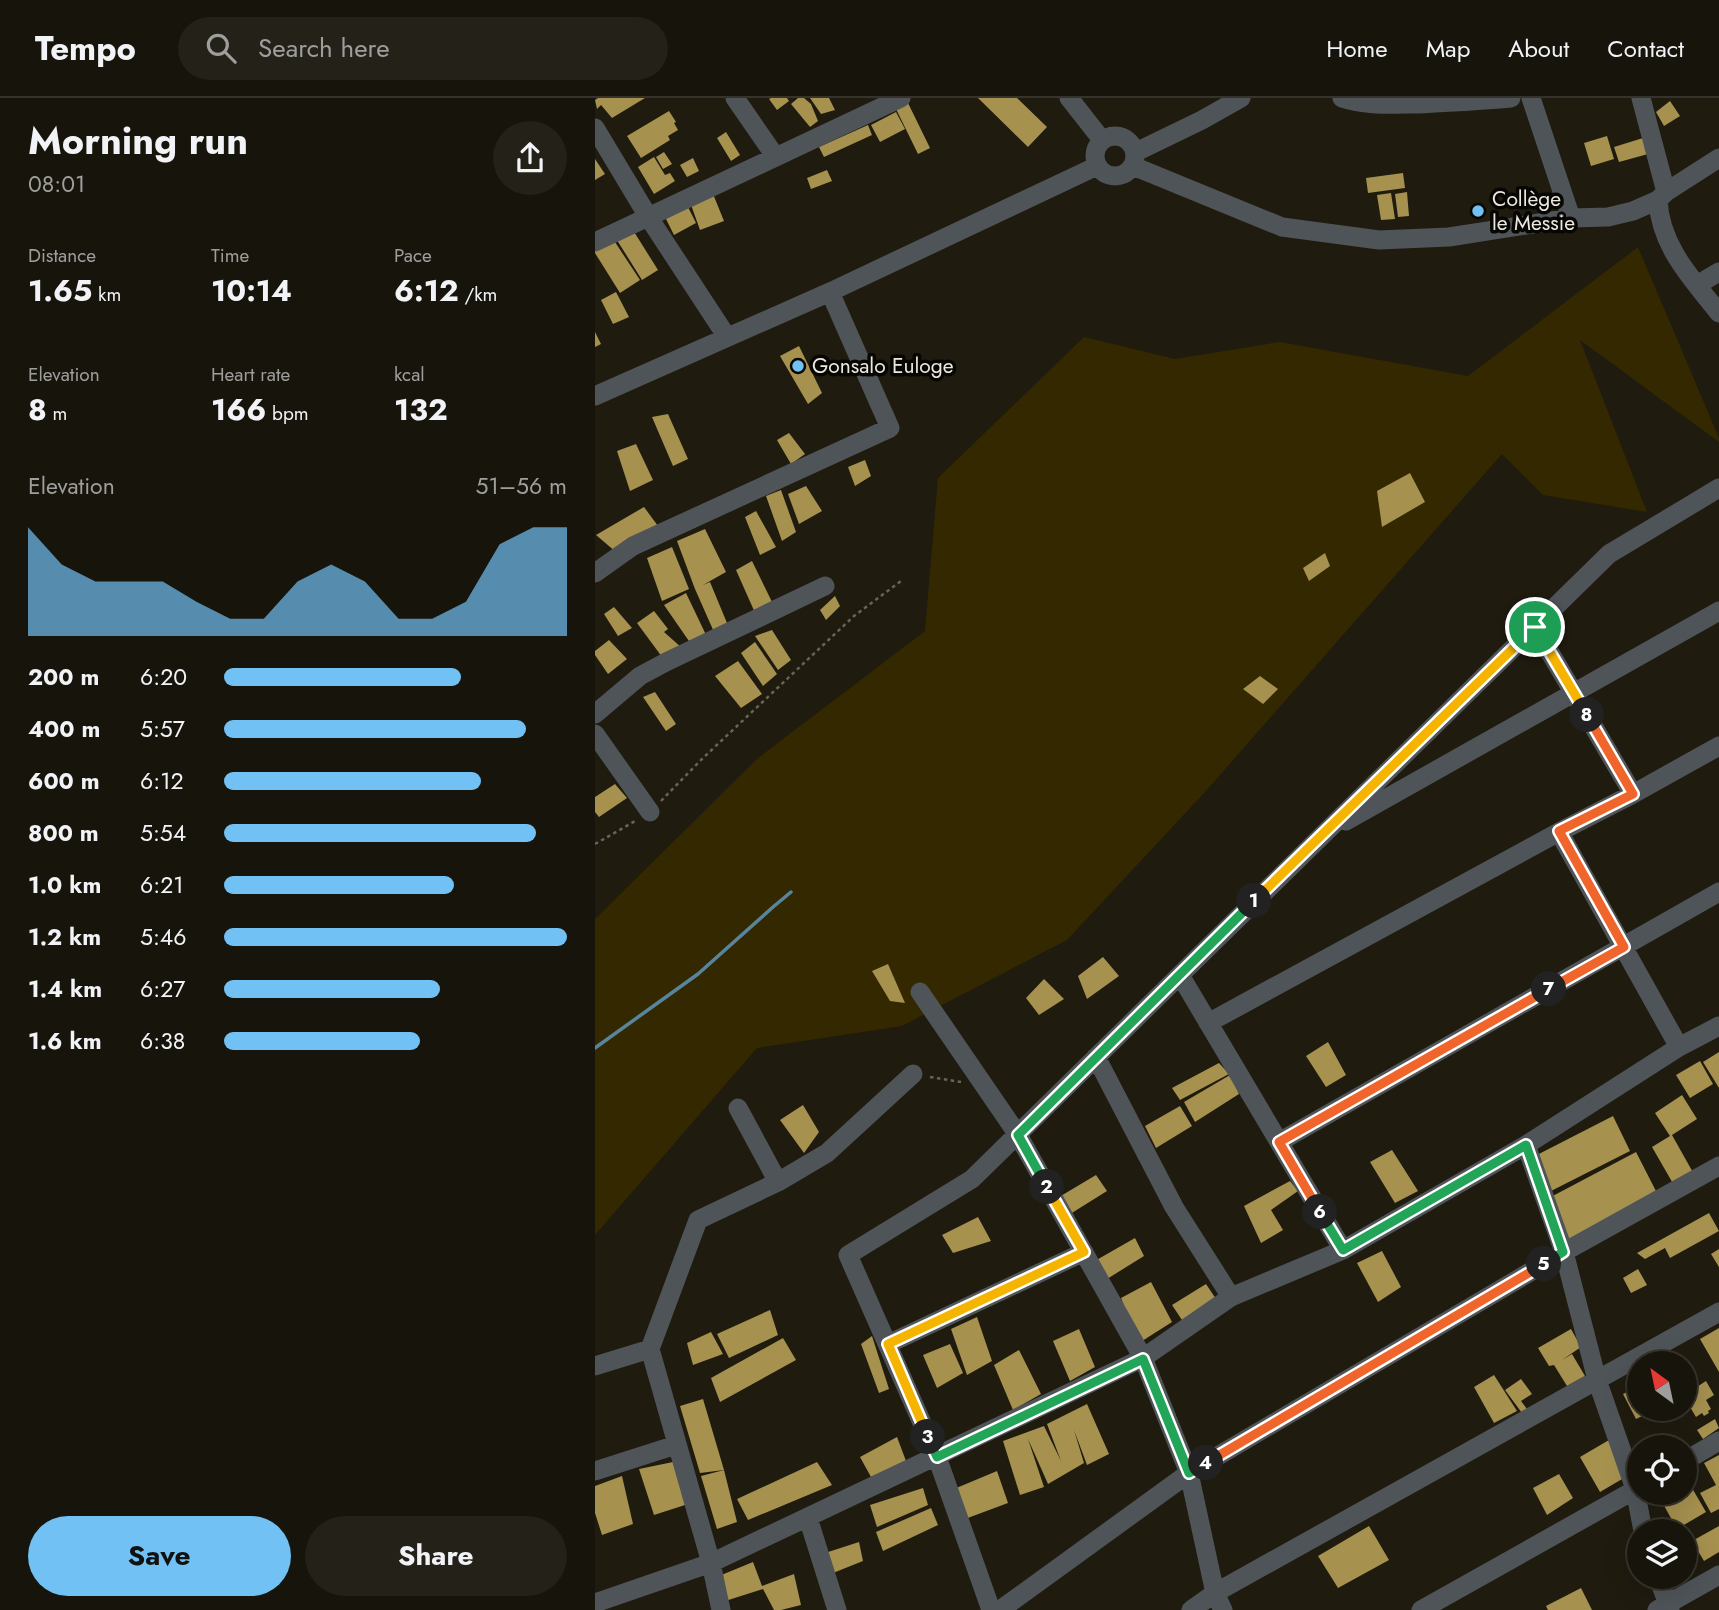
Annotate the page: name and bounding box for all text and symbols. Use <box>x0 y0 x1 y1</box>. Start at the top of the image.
search box <box>178 17 668 80</box>
text: Tempo <box>35 25 136 72</box>
icon: search <box>202 29 240 67</box>
text: Search here <box>258 29 390 67</box>
text: Home <box>1326 31 1388 66</box>
text: Map <box>1426 31 1470 66</box>
text: About <box>1508 31 1569 66</box>
text: Contact <box>1607 31 1684 66</box>
text: Morning run <box>28 113 248 168</box>
button: share <box>493 121 567 195</box>
text: 08:01 <box>28 167 85 201</box>
place label: Collège le Messie <box>1492 184 1575 238</box>
marker: Collège le Messie <box>1470 203 1486 219</box>
text: Distance <box>28 242 96 269</box>
text: Time <box>211 242 249 269</box>
text: Pace <box>394 242 432 269</box>
text: 1.65 <box>28 269 92 312</box>
text: 10:14 <box>211 269 292 312</box>
text: 6:12 <box>394 269 459 312</box>
text: km <box>92 281 121 308</box>
text: /km <box>459 281 497 308</box>
place label: Gonsalo Euloge <box>812 351 954 381</box>
marker: Gonsalo Euloge <box>790 358 806 374</box>
text: Elevation <box>28 361 100 388</box>
text: Heart rate <box>211 361 290 388</box>
text: kcal <box>394 361 425 388</box>
text: 8 <box>28 388 47 431</box>
text: 166 <box>211 388 266 431</box>
text: 132 <box>394 388 448 431</box>
text: m <box>47 400 67 427</box>
text: bpm <box>266 400 309 427</box>
text: Elevation <box>28 469 115 503</box>
text: 51–56 m <box>476 469 567 503</box>
pin <box>1505 597 1565 657</box>
icon: arrive <box>1516 608 1554 646</box>
text: 200 m <box>28 660 99 694</box>
text: 6:20 <box>140 660 187 694</box>
pin: 8 <box>1569 698 1605 732</box>
text: 8 <box>1581 701 1592 728</box>
text: 400 m <box>28 712 100 746</box>
text: 5:57 <box>140 712 185 746</box>
text: 600 m <box>28 764 100 798</box>
text: 6:12 <box>140 764 184 798</box>
text: 800 m <box>28 816 99 850</box>
text: 5:54 <box>140 816 186 850</box>
text: 1.0 km <box>28 868 101 902</box>
text: 6:21 <box>140 868 184 902</box>
pin: 1 <box>1237 884 1271 918</box>
text: 1 <box>1249 887 1258 914</box>
text: 1.2 km <box>28 920 101 954</box>
text: 5:46 <box>140 920 187 954</box>
text: 1.4 km <box>28 972 102 1006</box>
text: 6:27 <box>140 972 185 1006</box>
pin: 7 <box>1531 972 1567 1006</box>
text: 7 <box>1543 975 1554 1002</box>
text: 1.6 km <box>28 1024 102 1058</box>
text: 6:38 <box>140 1024 185 1058</box>
pin: 2 <box>1029 1170 1065 1204</box>
text: 2 <box>1040 1173 1053 1200</box>
pin: 6 <box>1303 1194 1337 1230</box>
text: 6 <box>1313 1198 1326 1225</box>
pin: 5 <box>1527 1246 1562 1282</box>
text: 5 <box>1537 1250 1550 1277</box>
north arrow <box>1627 1351 1697 1421</box>
map controls <box>1627 1351 1697 1589</box>
pin: 3 <box>911 1420 945 1454</box>
text: 3 <box>922 1423 933 1450</box>
button: locate <box>1627 1435 1697 1505</box>
pin: 4 <box>1189 1446 1223 1480</box>
text: 4 <box>1199 1449 1212 1476</box>
button: Save <box>28 1516 291 1596</box>
button: Share <box>305 1516 567 1596</box>
button: layers <box>1627 1519 1697 1589</box>

